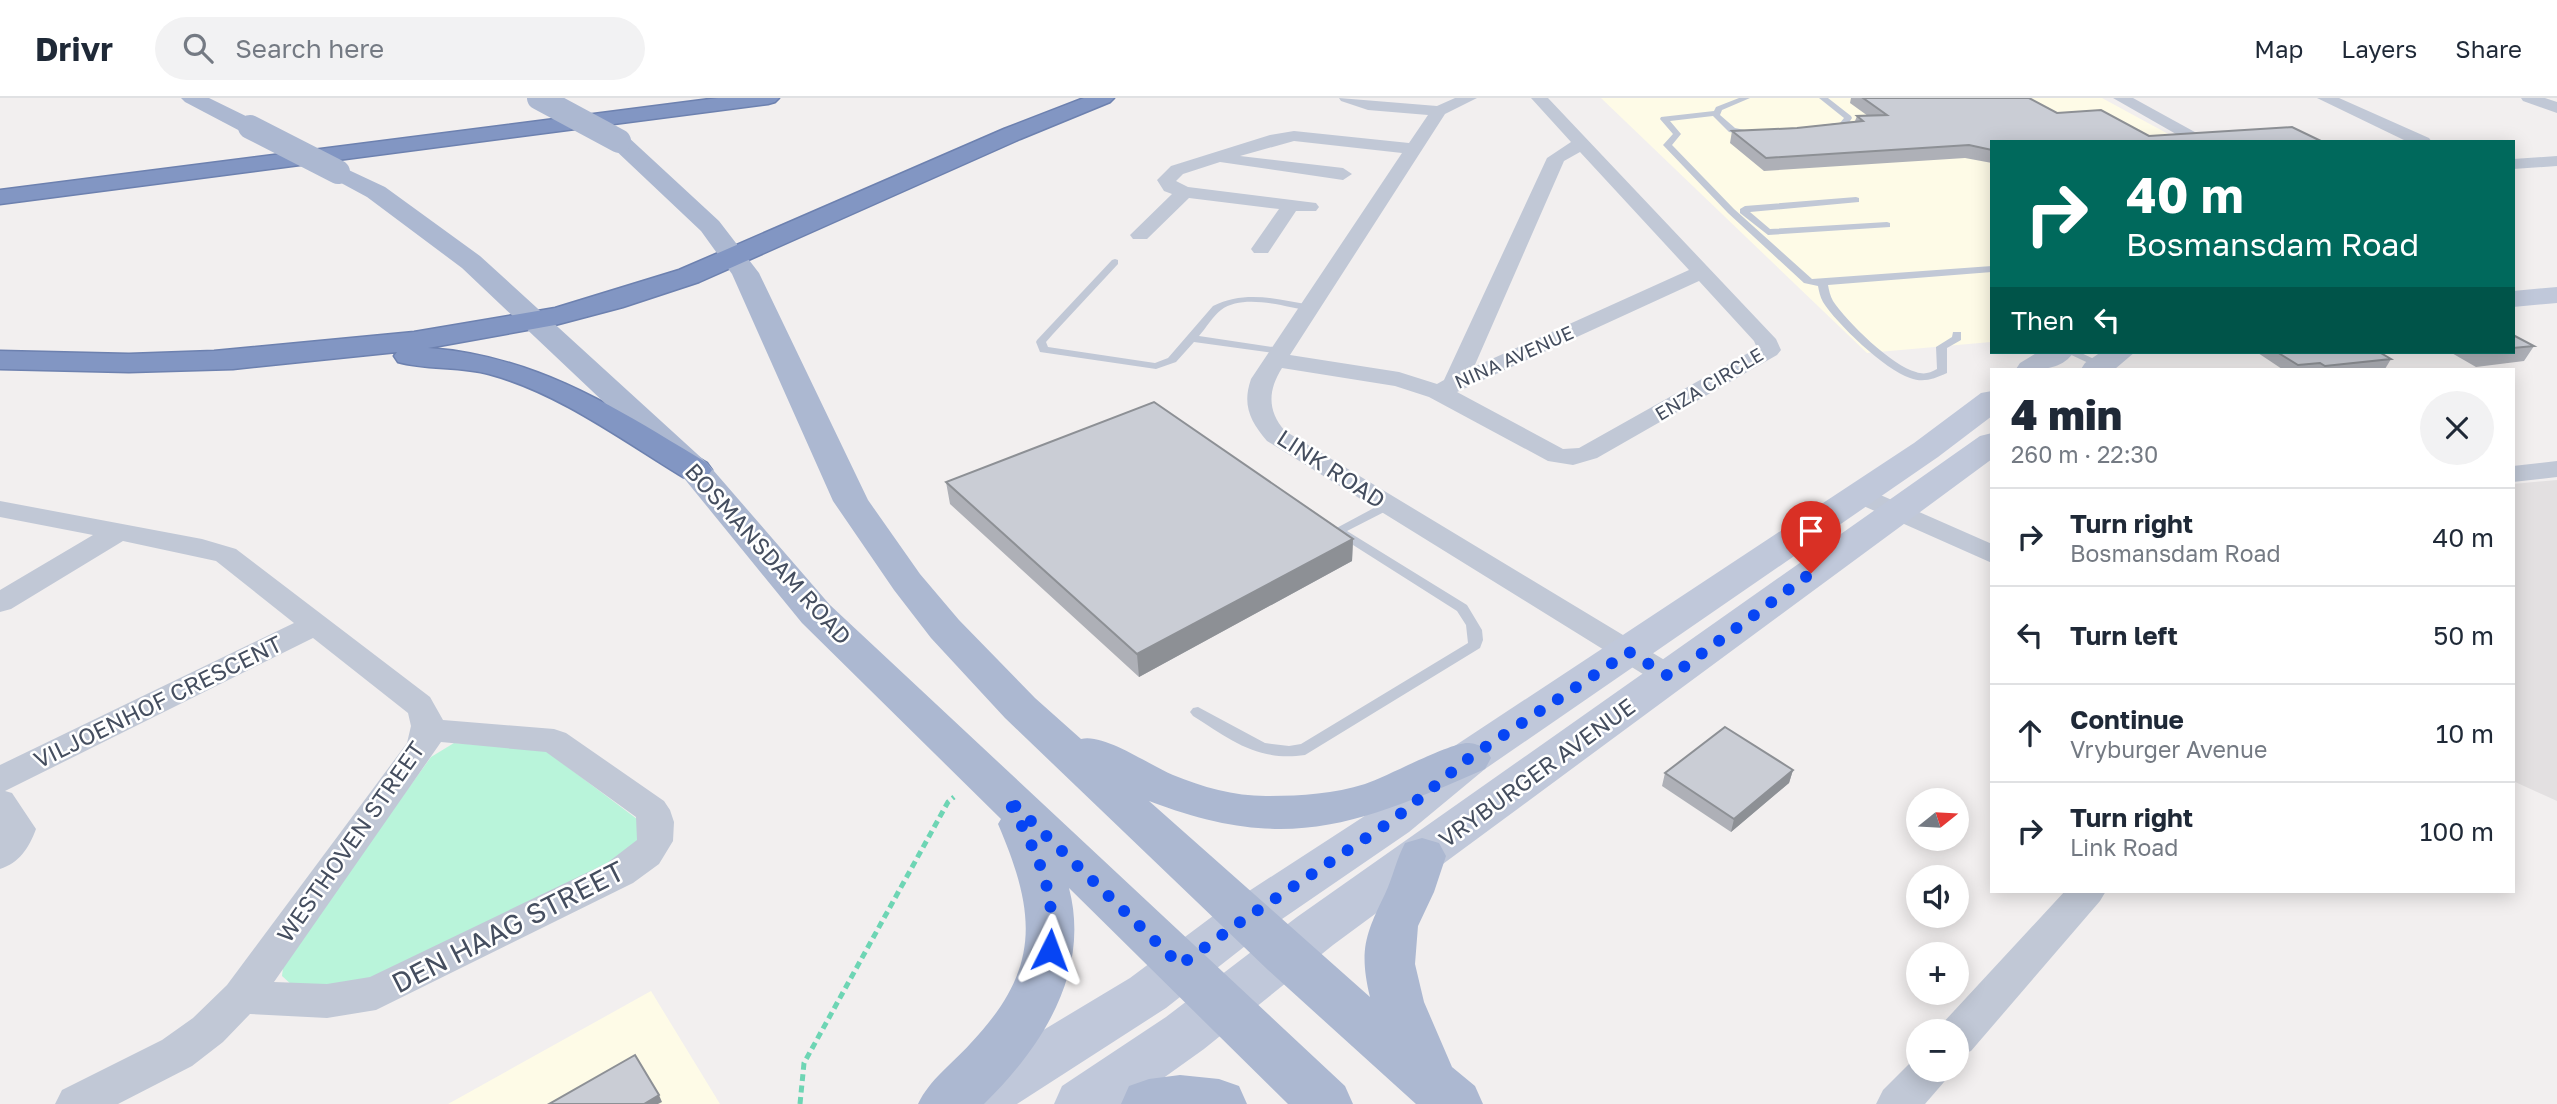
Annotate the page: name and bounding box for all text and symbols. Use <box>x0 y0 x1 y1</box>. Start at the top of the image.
search box <box>155 17 645 80</box>
text: Drivr <box>35 29 113 68</box>
icon: search <box>179 29 217 67</box>
text: Search here <box>235 33 384 64</box>
text: Map <box>2254 34 2303 63</box>
text: Layers <box>2341 34 2417 63</box>
text: Share <box>2455 34 2522 63</box>
text: 40 m <box>2126 165 2244 224</box>
icon: right <box>2011 168 2102 259</box>
text: Bosmansdam Road <box>2126 225 2419 263</box>
icon: left <box>2088 301 2126 339</box>
text: Then <box>2011 305 2074 336</box>
street label: NINA AVENUE <box>1451 320 1577 393</box>
street label: ENZA CIRCLE <box>1651 342 1767 425</box>
text: 4 min <box>2011 389 2122 439</box>
button: close <box>2420 391 2494 465</box>
street label: LINK ROAD <box>1272 423 1391 513</box>
text: 260 m · 22:30 <box>2011 440 2158 468</box>
street label: BOSMANSDAM ROAD <box>680 457 858 650</box>
pin <box>1781 501 1841 573</box>
text: Turn right <box>2070 508 2193 539</box>
icon: arrive <box>1792 512 1830 550</box>
icon: right <box>2011 518 2049 556</box>
text: 40 m <box>2433 522 2494 553</box>
text: Bosmansdam Road <box>2070 539 2281 567</box>
icon: left <box>2011 616 2049 654</box>
text: Turn left <box>2070 620 2178 651</box>
text: 50 m <box>2433 620 2494 651</box>
street label: VILJOENHOF CRESCENT <box>29 629 286 773</box>
street label: VRYBURGER AVENUE <box>1433 692 1640 853</box>
text: Continue <box>2070 704 2184 735</box>
icon: ahead <box>2011 714 2049 752</box>
text: 10 m <box>2436 718 2494 749</box>
text: Vryburger Avenue <box>2070 735 2267 763</box>
street label: WESTHOVEN STREET <box>270 736 430 947</box>
north arrow <box>1906 788 1969 850</box>
map controls <box>1906 788 1969 1082</box>
text: Turn right <box>2070 802 2193 833</box>
icon: right <box>2011 812 2049 850</box>
text: 100 m <box>2420 816 2494 847</box>
text: Link Road <box>2070 833 2179 861</box>
street label: DEN HAAG STREET <box>386 854 629 999</box>
button: sound <box>1906 865 1969 928</box>
position arrow <box>1013 913 1087 987</box>
button: + <box>1906 942 1969 1005</box>
button: − <box>1906 1019 1969 1082</box>

